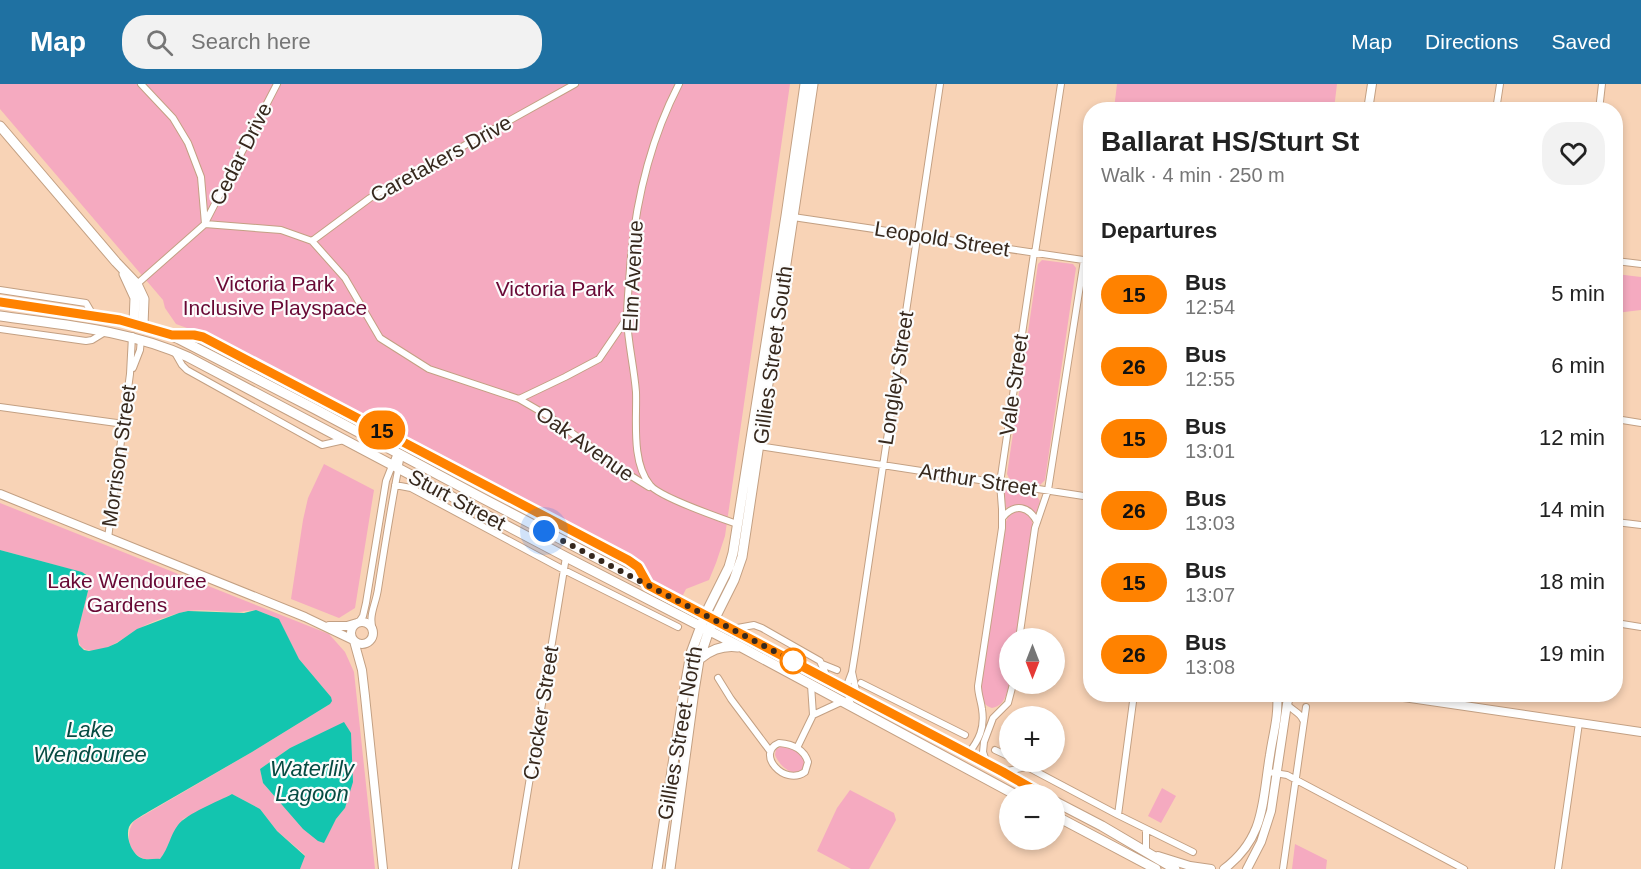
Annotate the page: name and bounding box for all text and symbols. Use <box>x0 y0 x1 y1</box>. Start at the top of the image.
search box <box>122 15 542 69</box>
text: Map <box>30 26 86 57</box>
icon: search <box>143 26 176 59</box>
text: Search here <box>191 29 311 54</box>
text: Map <box>1351 30 1392 53</box>
text: Directions <box>1425 30 1518 53</box>
text: Saved <box>1551 30 1611 53</box>
street label: Cedar Drive <box>205 99 276 209</box>
street label: Caretakers Drive <box>366 110 515 207</box>
button: heart <box>1542 122 1605 185</box>
text: Ballarat HS/Sturt St <box>1101 126 1359 157</box>
text: Walk · 4 min · 250 m <box>1101 164 1285 186</box>
street label: Leopold Street <box>873 216 1011 261</box>
text: Departures <box>1101 218 1217 243</box>
street label: Elm Avenue <box>618 220 647 332</box>
street label: Gillies Street South <box>749 264 796 446</box>
text: Bus <box>1185 270 1227 295</box>
park label: Victoria Park Inclusive Playspace <box>183 272 367 319</box>
park label: Victoria Park <box>496 277 615 300</box>
text: 5 min <box>1551 281 1605 306</box>
text: 15 <box>1122 283 1146 306</box>
text: 12:54 <box>1185 296 1235 318</box>
street label: Longley Street <box>874 309 917 447</box>
street label: Vale Street <box>995 333 1032 437</box>
text: Bus <box>1185 342 1227 367</box>
text: 6 min <box>1551 353 1605 378</box>
text: 26 <box>1122 355 1146 378</box>
text: 12:55 <box>1185 368 1235 390</box>
street label: Morrison Street <box>97 383 140 529</box>
street label: Oak Avenue <box>532 401 639 486</box>
line badge: 15 <box>355 410 409 450</box>
text: Bus <box>1185 414 1227 439</box>
text: 15 <box>370 419 394 442</box>
text: 12 min <box>1539 425 1605 450</box>
text: 15 <box>1122 427 1146 450</box>
text: 13:01 <box>1185 440 1235 462</box>
street label: Arthur Street <box>917 459 1039 500</box>
street label: Sturt Street <box>405 464 510 535</box>
text: Bus <box>1185 486 1227 511</box>
text: 14 min <box>1539 497 1605 522</box>
text: 26 <box>1122 499 1146 522</box>
text: 13:03 <box>1185 512 1235 534</box>
your location <box>529 516 559 546</box>
text: Bus <box>1185 558 1227 583</box>
park label: Lake Wendouree Gardens <box>47 569 207 616</box>
text: 18 min <box>1539 569 1605 594</box>
text: 15 <box>1122 571 1146 594</box>
text: 13:07 <box>1185 584 1235 606</box>
north arrow <box>999 628 1065 694</box>
map controls <box>999 628 1065 850</box>
text: Bus <box>1185 630 1227 655</box>
text: 19 min <box>1539 641 1605 666</box>
text: 26 <box>1122 643 1146 666</box>
street label: Crocker Street <box>519 644 562 782</box>
street label: Gillies Street North <box>653 644 706 822</box>
unlabelled marker <box>780 648 806 674</box>
text: 13:08 <box>1185 656 1235 678</box>
button: + <box>999 706 1065 772</box>
water label: Lake Wendouree <box>33 717 147 767</box>
water label: Waterlily Lagoon <box>270 756 356 806</box>
button: − <box>999 784 1065 850</box>

